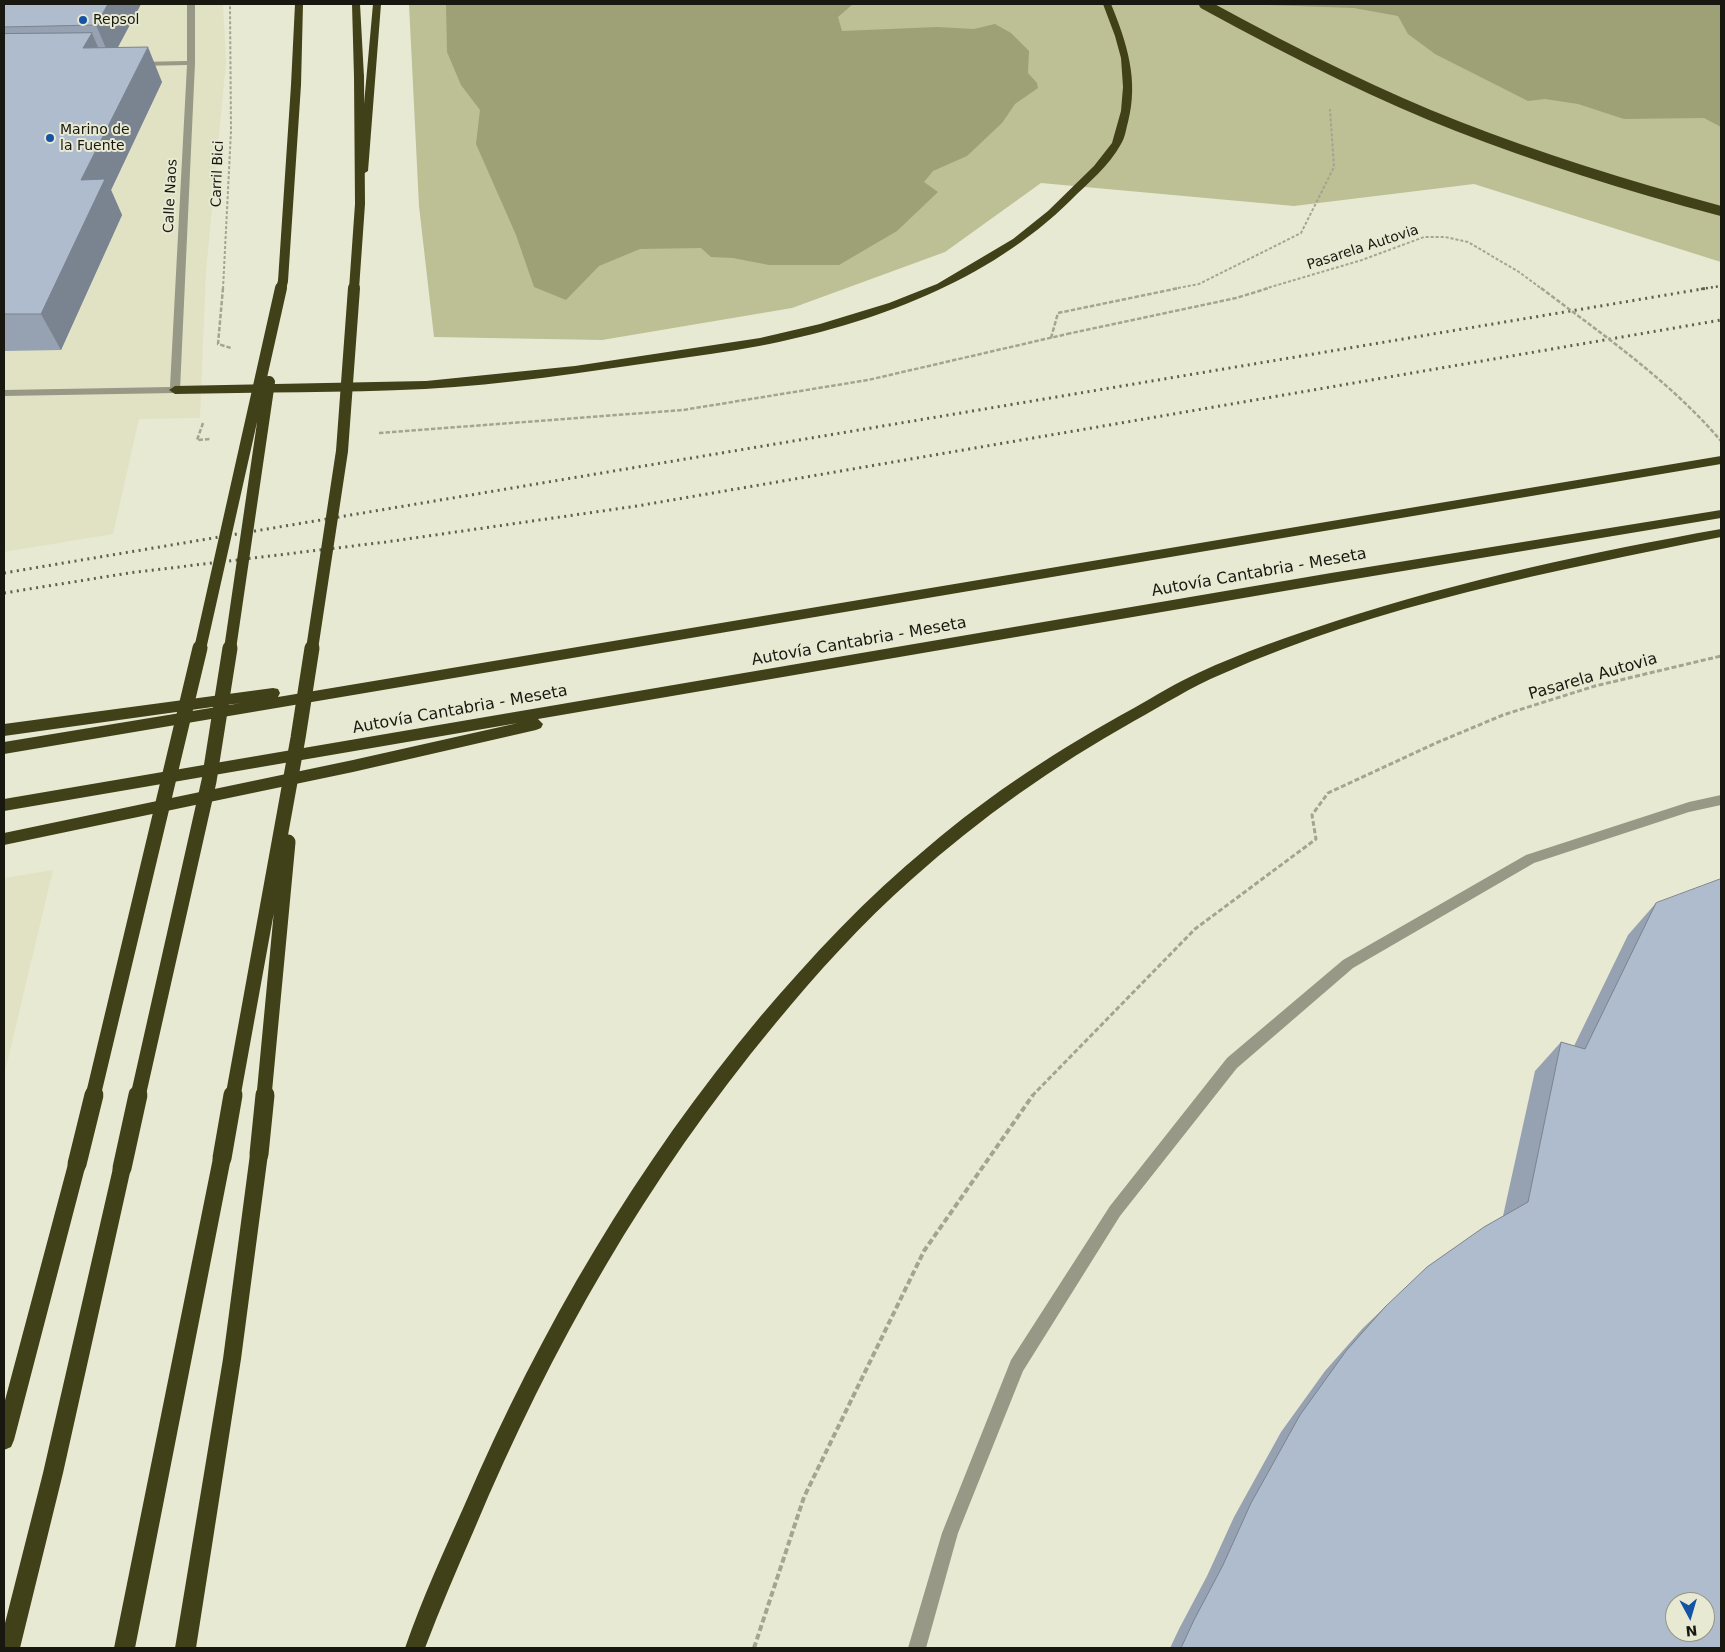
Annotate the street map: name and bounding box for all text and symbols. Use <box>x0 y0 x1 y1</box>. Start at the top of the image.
place label: Repsol <box>93 12 139 28</box>
marker: Repsol <box>77 14 89 26</box>
place label: Marino de la Fuente <box>60 122 130 154</box>
marker: Marino de la Fuente <box>44 132 56 144</box>
street label: Carril Bici <box>208 140 228 208</box>
street label: Calle Naos <box>161 159 181 233</box>
street label: Pasarela Autovia <box>1305 222 1421 274</box>
street label: Autovía Cantabria - Meseta <box>1150 545 1368 601</box>
street label: Autovía Cantabria - Meseta <box>750 614 968 670</box>
street label: Pasarela Autovia <box>1526 649 1660 705</box>
street label: Autovía Cantabria - Meseta <box>351 682 569 738</box>
north arrow <box>1665 1592 1715 1642</box>
text: N <box>1685 1622 1698 1639</box>

